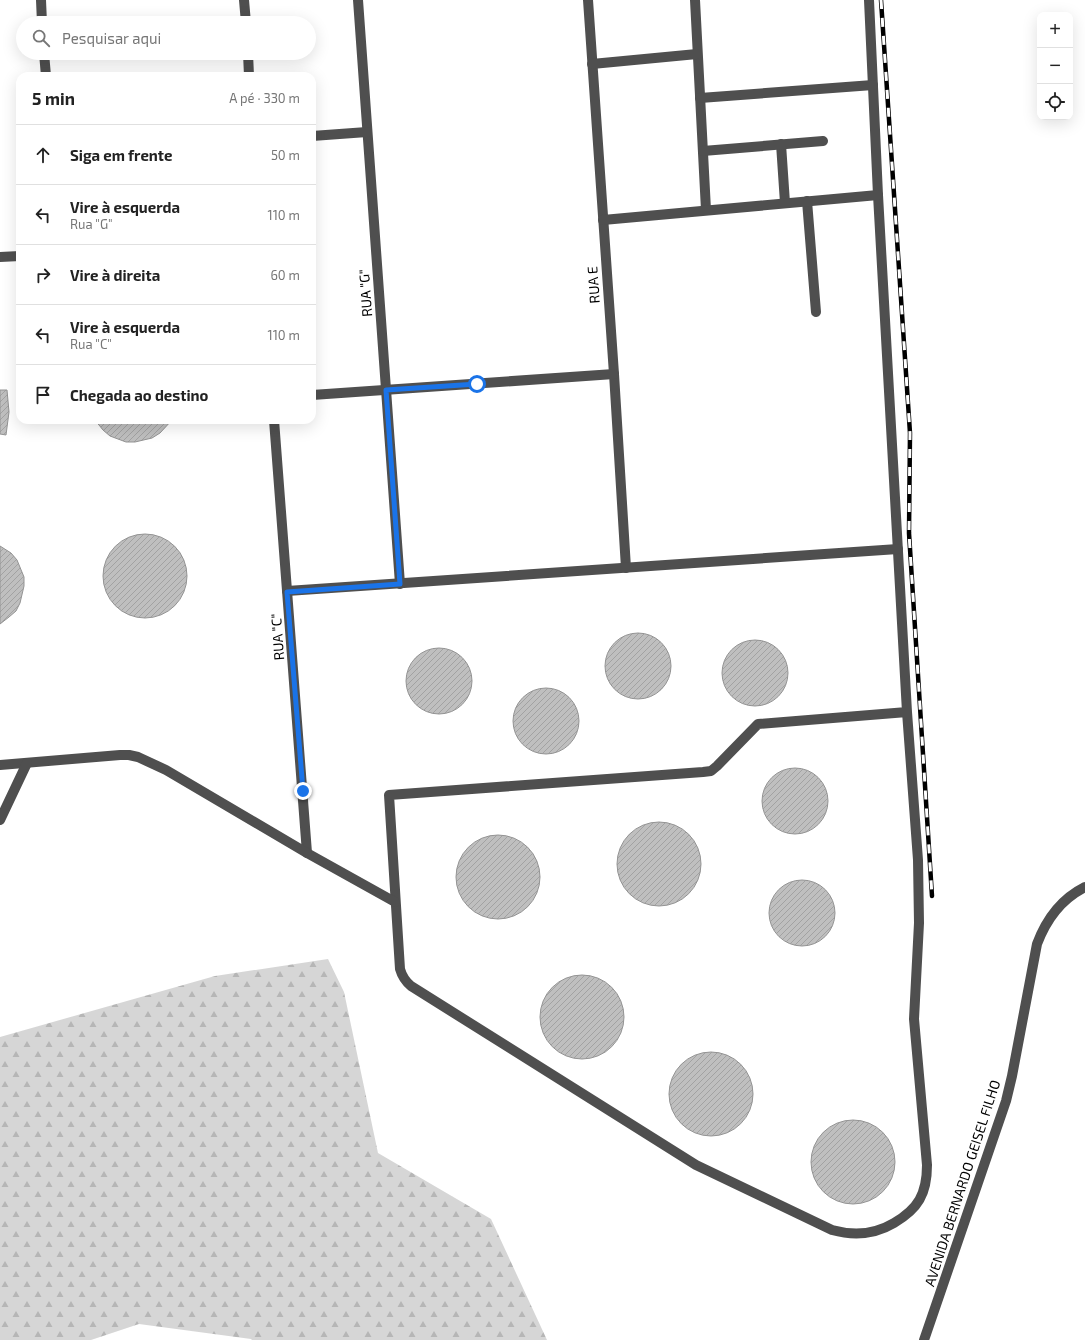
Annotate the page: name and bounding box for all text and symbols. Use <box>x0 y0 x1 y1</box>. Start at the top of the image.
map controls <box>1037 12 1073 120</box>
button: + <box>1037 12 1073 48</box>
search box <box>16 16 316 60</box>
icon: search <box>30 27 52 49</box>
text: Pesquisar aqui <box>62 29 161 47</box>
button: − <box>1037 48 1073 84</box>
button: locate <box>1037 84 1073 120</box>
text: 5 min <box>32 88 75 108</box>
text: A pé · 330 m <box>229 90 300 106</box>
icon: ahead <box>32 144 54 166</box>
text: Siga em frente <box>70 146 172 164</box>
text: 50 m <box>271 147 300 163</box>
text: Vire à esquerda <box>70 198 180 216</box>
icon: left <box>32 204 54 226</box>
text: 110 m <box>268 207 300 223</box>
text: Rua "G" <box>70 216 113 232</box>
icon: right <box>32 264 54 286</box>
text: Vire à direita <box>70 266 160 284</box>
street label: RUA E <box>583 266 603 304</box>
text: 60 m <box>270 267 300 283</box>
street label: RUA "G" <box>355 269 375 317</box>
text: Vire à esquerda <box>70 318 180 336</box>
icon: left <box>32 324 54 346</box>
text: 110 m <box>268 327 300 343</box>
text: Rua "C" <box>70 336 112 352</box>
route start <box>468 375 486 393</box>
icon: arrive <box>32 384 54 406</box>
text: Chegada ao destino <box>70 386 208 404</box>
street label: RUA "C" <box>267 613 287 661</box>
route end <box>294 782 312 800</box>
street label: AVENIDA BERNARDO GEISEL FILHO <box>921 1078 1003 1288</box>

